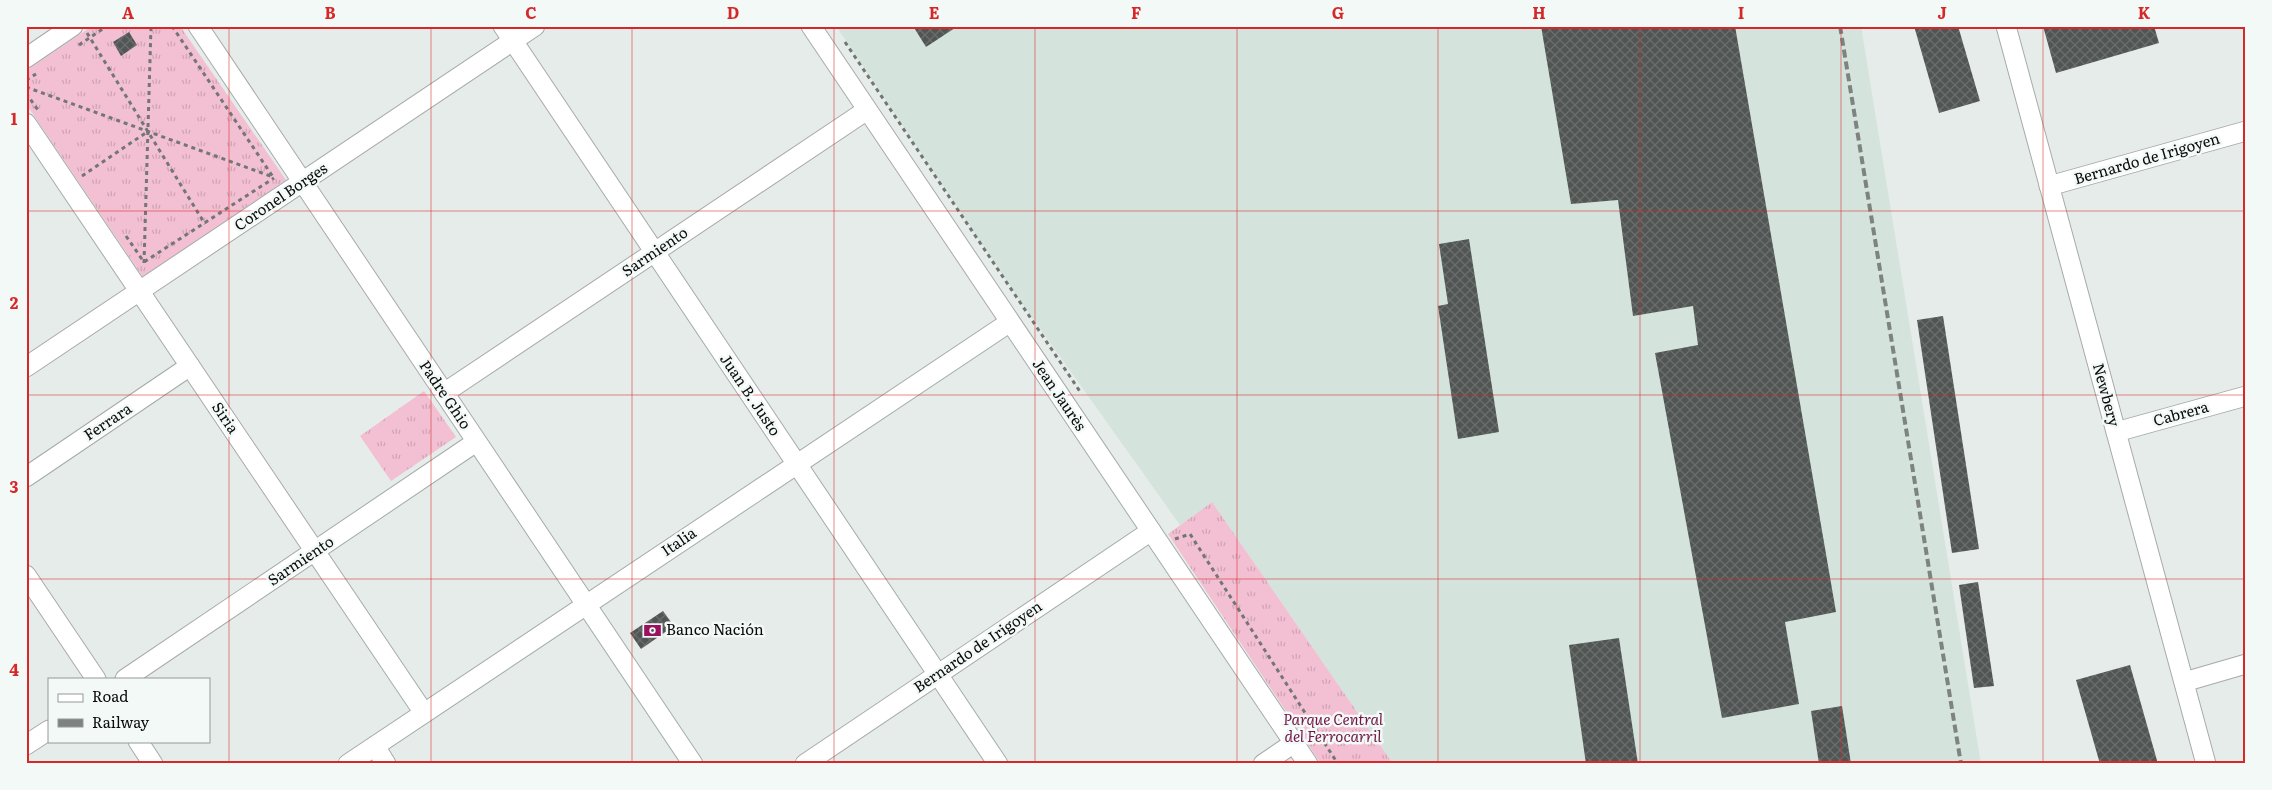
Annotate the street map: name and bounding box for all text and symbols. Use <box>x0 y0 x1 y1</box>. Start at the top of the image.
text: A <box>122 0 134 24</box>
text: B <box>324 0 336 24</box>
text: C <box>525 0 537 24</box>
text: D <box>727 0 739 24</box>
text: E <box>929 0 940 24</box>
text: F <box>1131 0 1141 24</box>
text: G <box>1332 0 1344 24</box>
text: H <box>1532 0 1546 24</box>
text: I <box>1738 0 1744 24</box>
text: J <box>1937 0 1947 24</box>
text: K <box>2138 0 2151 24</box>
text: 1 <box>11 106 18 130</box>
street label: Bernardo de Irigoyen <box>2071 126 2222 189</box>
street label: Coronel Borges <box>229 156 332 236</box>
street label: Sarmiento <box>617 220 692 281</box>
text: 2 <box>10 290 19 314</box>
street label: Juan B. Justo <box>715 348 787 440</box>
street label: Jean Jaurès <box>1028 353 1093 435</box>
street label: Padre Ghio <box>415 355 478 433</box>
street label: Newbery <box>2088 360 2127 429</box>
street label: Cabrera <box>2150 394 2212 431</box>
street label: Ferrara <box>79 396 137 445</box>
street label: Siria <box>207 397 246 439</box>
text: 3 <box>10 474 19 498</box>
street label: Italia <box>656 520 701 561</box>
street label: Sarmiento <box>263 529 338 590</box>
street label: Bernardo de Irigoyen <box>908 594 1046 697</box>
place label: Banco Nación <box>666 617 764 640</box>
bank icon: Banco Nación <box>642 620 662 640</box>
text: 4 <box>9 657 19 681</box>
legend <box>48 678 210 742</box>
text: Road <box>92 684 128 707</box>
park label: Parque Central del Ferrocarril <box>1283 707 1384 747</box>
text: Railway <box>92 710 150 733</box>

